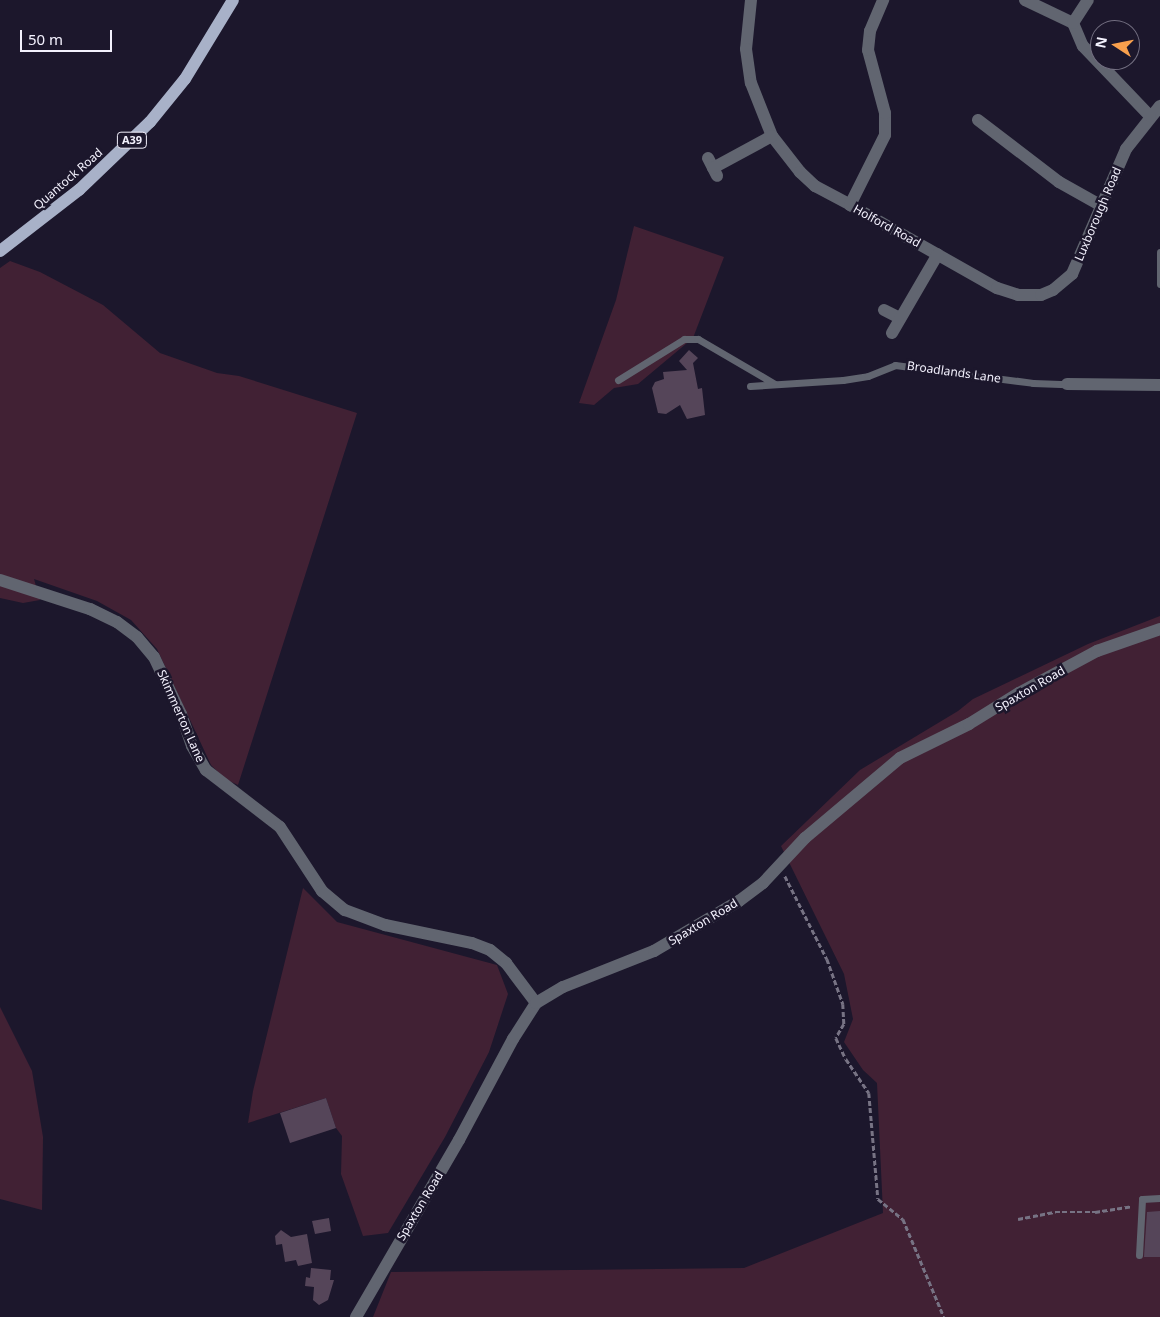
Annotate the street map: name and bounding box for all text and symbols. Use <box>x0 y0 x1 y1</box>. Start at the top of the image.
scale bar <box>22 20 115 52</box>
north arrow <box>1090 20 1140 70</box>
text: 50 m <box>28 29 63 49</box>
text: N <box>1090 35 1111 50</box>
road number: A39 <box>116 132 148 148</box>
street label: Quantock Road <box>31 145 105 213</box>
street label: Luxborough Road <box>1072 165 1124 263</box>
street label: Holford Road <box>851 202 923 250</box>
street label: Broadlands Lane <box>906 358 1002 386</box>
street label: Spaxton Road <box>993 663 1067 715</box>
street label: Skimmerton Lane <box>154 668 208 764</box>
street label: Spaxton Road <box>666 896 740 948</box>
street label: Spaxton Road <box>394 1169 446 1243</box>

